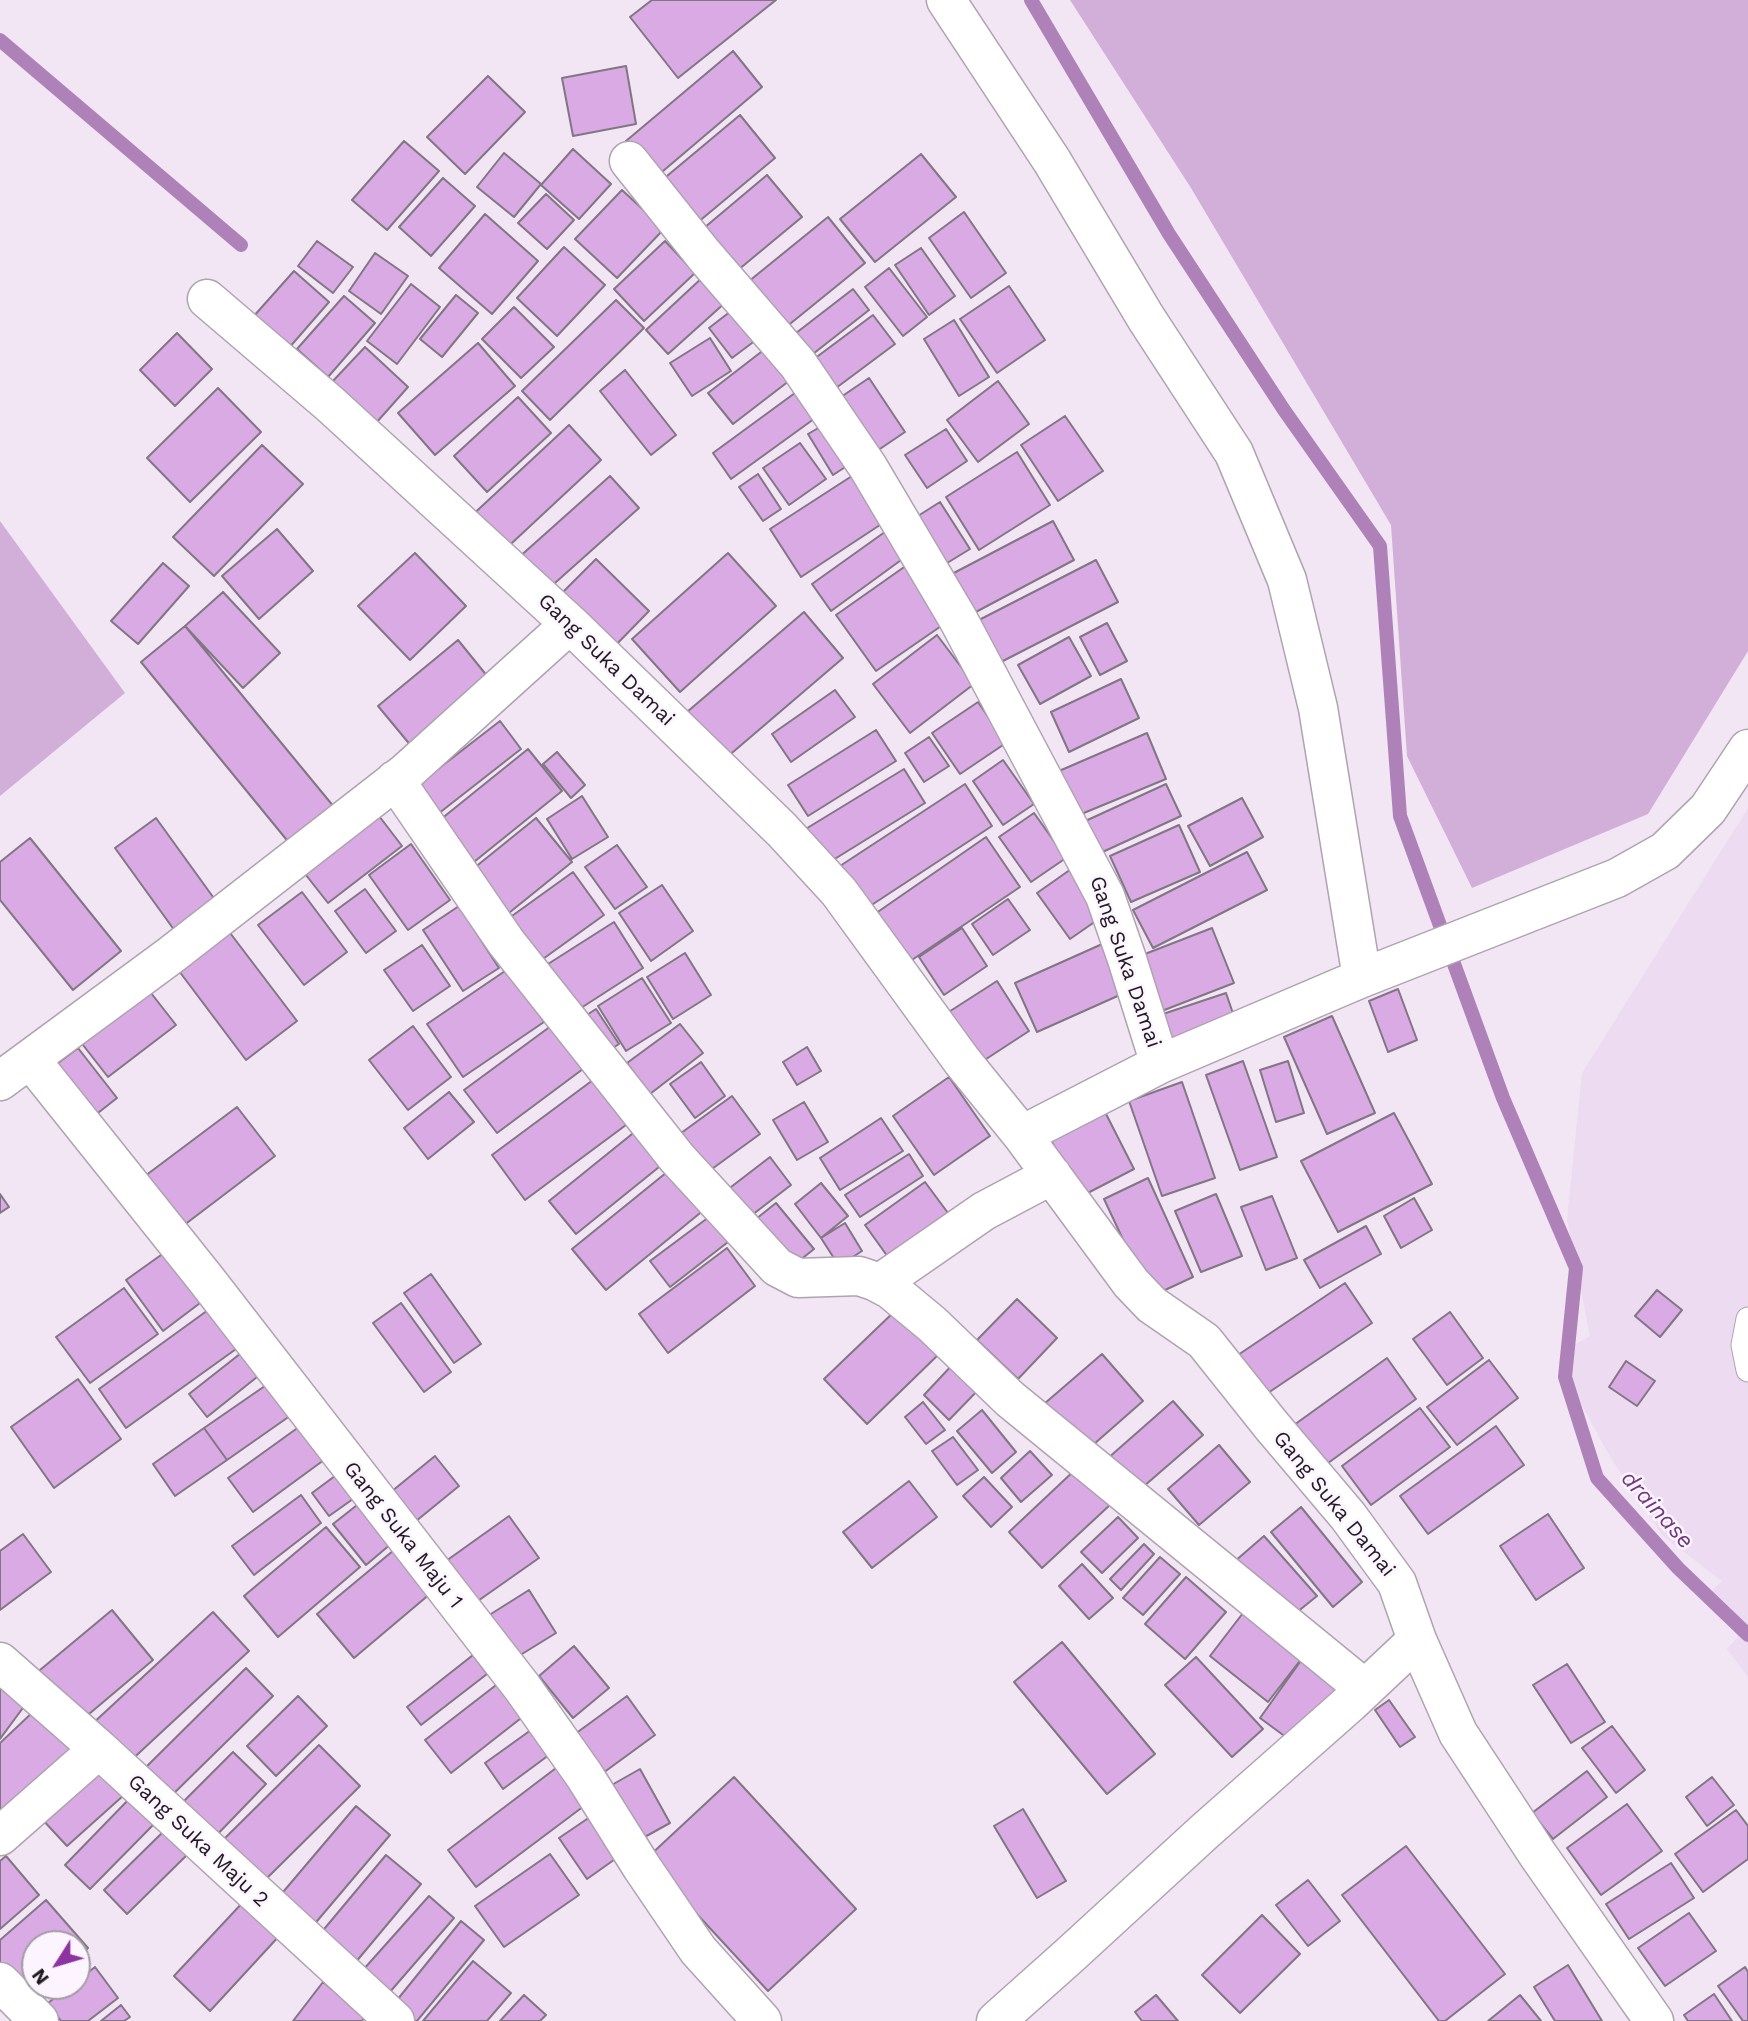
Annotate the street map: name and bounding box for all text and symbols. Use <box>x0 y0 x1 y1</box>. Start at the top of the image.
street label: Gang Suka Damai <box>533 588 679 732</box>
street label: Gang Suka Damai <box>1084 873 1166 1051</box>
street label: Gang Suka Damai <box>1268 1426 1400 1582</box>
street label: Gang Suka Maju 1 <box>338 1457 468 1613</box>
water label: drainase <box>1615 1465 1699 1555</box>
street label: Gang Suka Maju 2 <box>122 1769 274 1913</box>
north arrow <box>21 1930 91 2000</box>
text: N <box>27 1964 54 1989</box>

